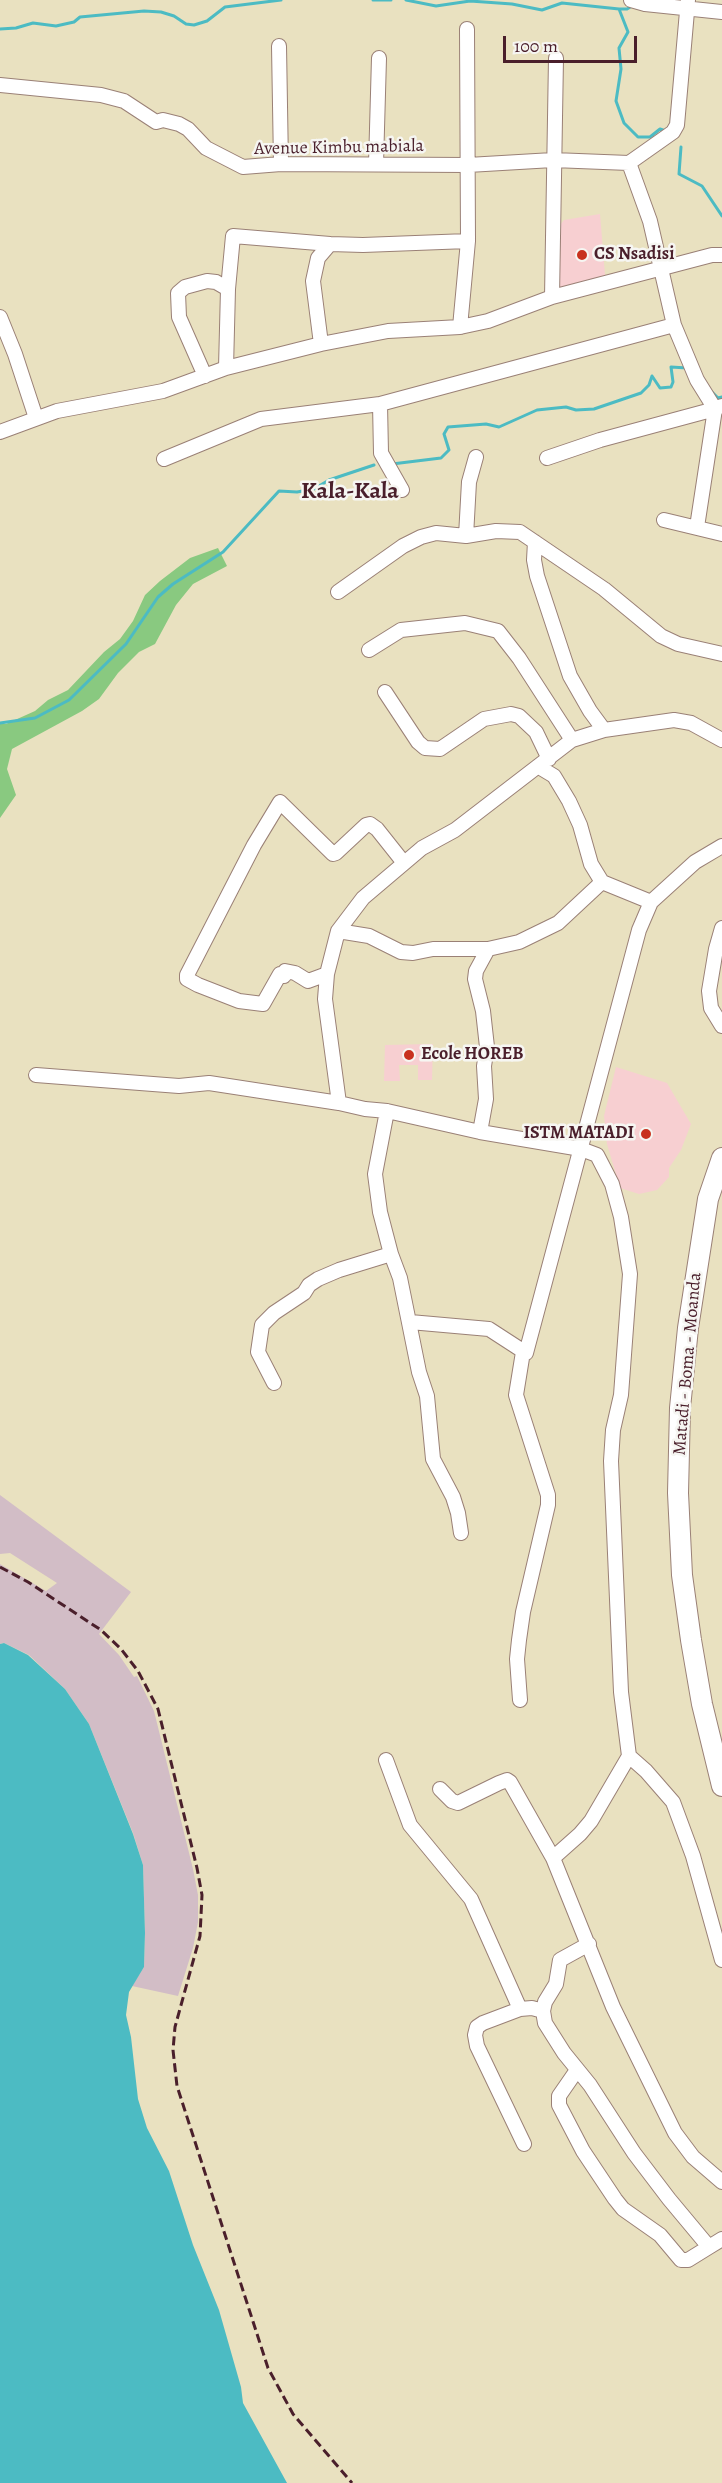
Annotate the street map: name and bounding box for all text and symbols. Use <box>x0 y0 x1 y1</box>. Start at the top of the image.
scale bar <box>506 24 640 62</box>
text: 100 m <box>514 34 558 58</box>
street label: Avenue Kimbu mabiala <box>254 136 424 160</box>
place label: CS Nsadisi <box>594 244 674 266</box>
marker: CS Nsadisi <box>575 248 589 262</box>
district label: Kala-Kala <box>301 478 399 506</box>
place label: Ecole HOREB <box>421 1044 524 1066</box>
marker: Ecole HOREB <box>402 1048 416 1062</box>
place label: ISTM MATADI <box>524 1123 634 1145</box>
marker: ISTM MATADI <box>639 1127 653 1141</box>
street label: Matadi - Boma - Moanda <box>669 1272 707 1456</box>

